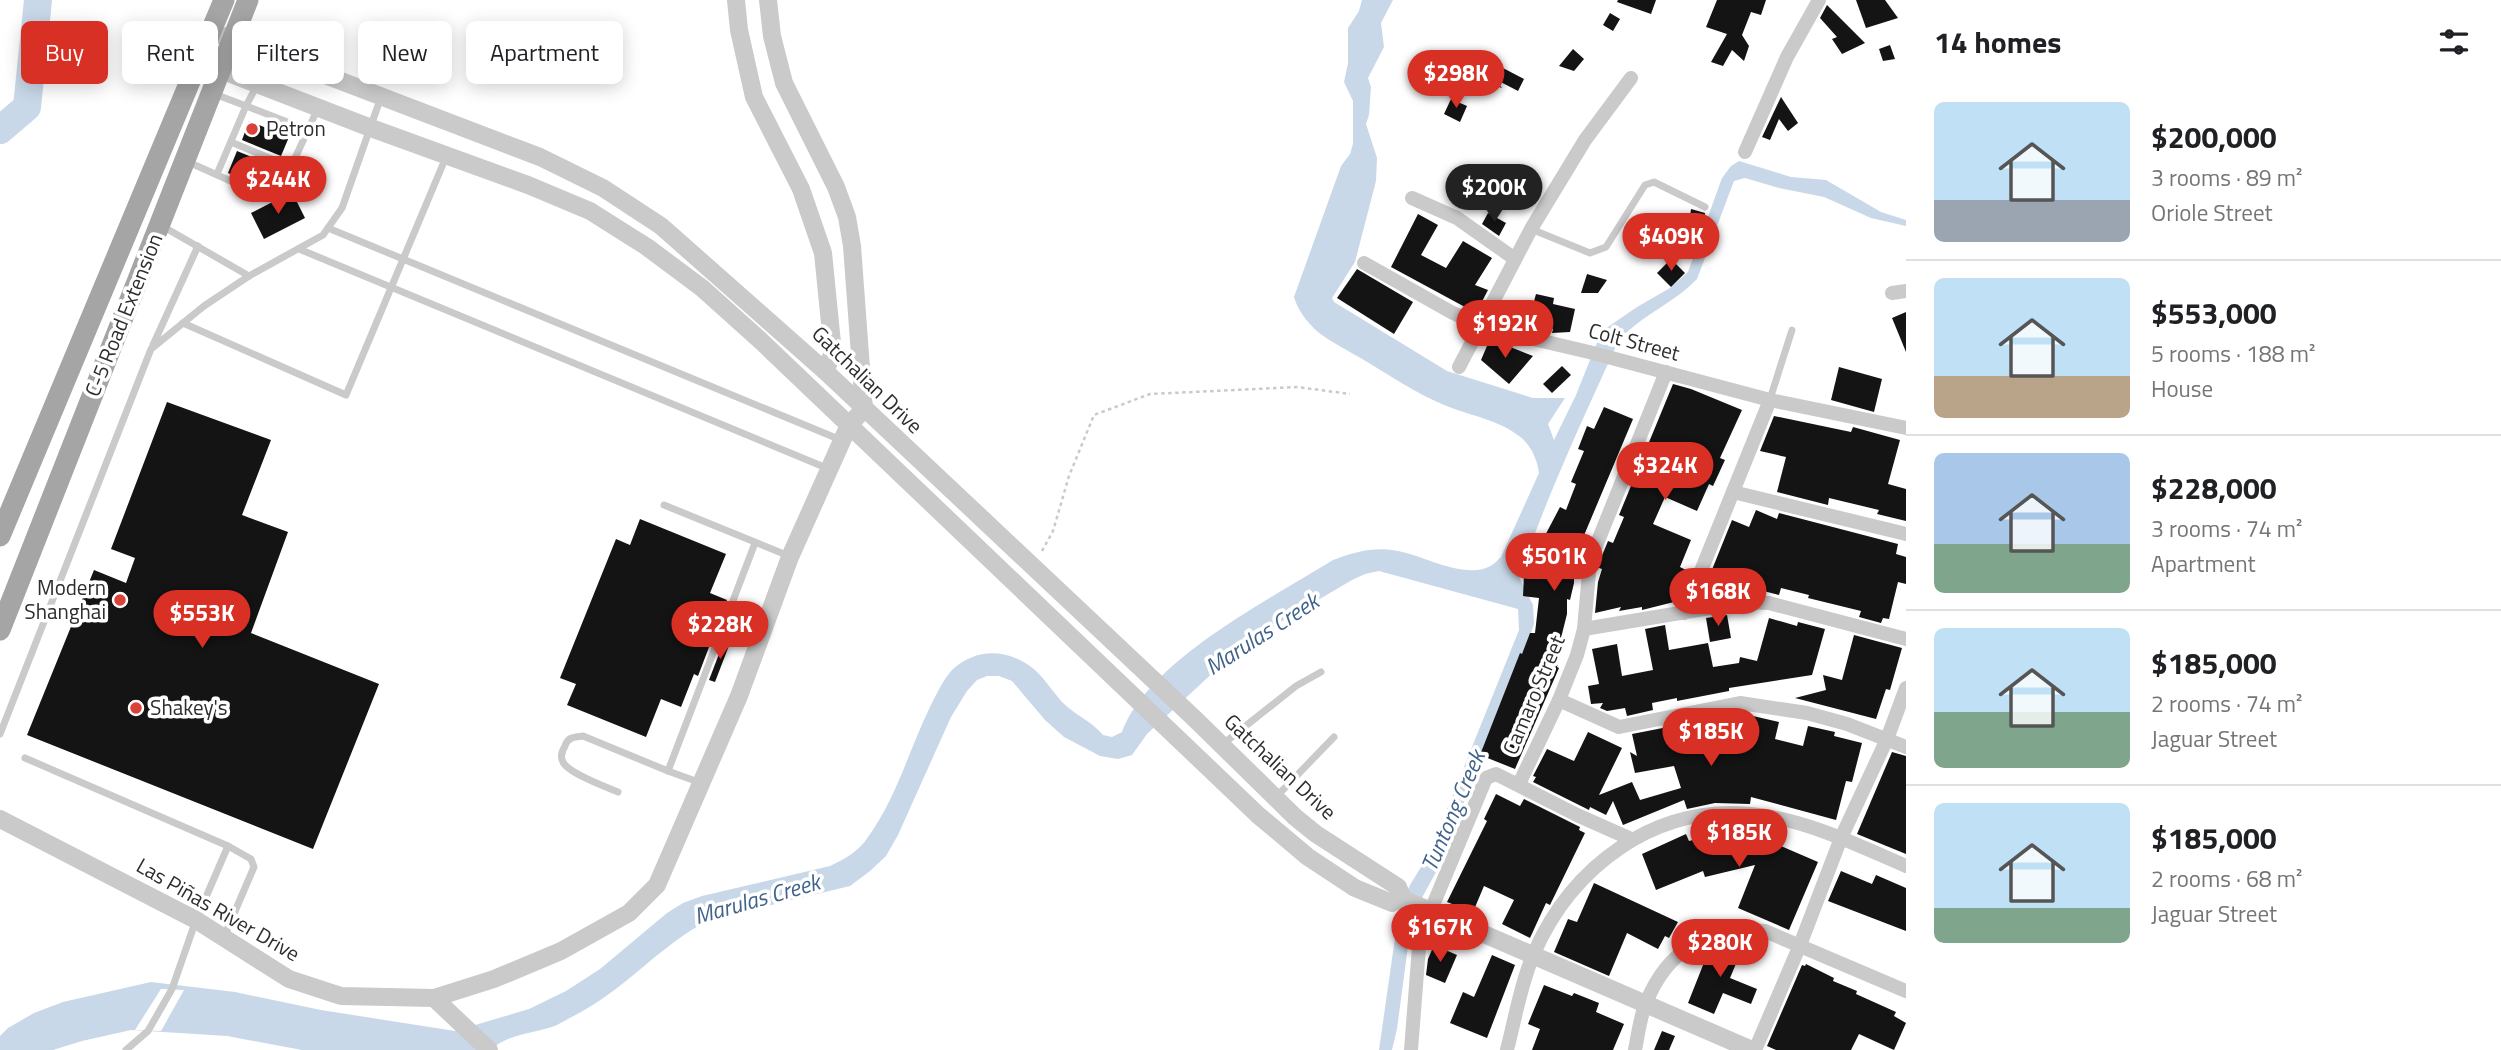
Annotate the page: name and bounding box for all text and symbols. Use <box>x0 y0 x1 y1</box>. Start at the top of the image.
text: 14 homes <box>1934 19 2061 65</box>
chip: Buy <box>21 21 108 84</box>
chip: Rent <box>122 21 218 84</box>
chip: Filters <box>232 21 344 84</box>
chip: New <box>358 21 452 84</box>
chip: Apartment <box>466 21 623 84</box>
icon: filters <box>2435 23 2473 61</box>
pin: $298K <box>1407 50 1505 110</box>
text: $298K <box>1423 55 1489 90</box>
place label: Petron <box>266 112 326 144</box>
text: $200,000 <box>2151 114 2277 160</box>
marker: Petron <box>244 121 260 137</box>
icon: home <box>1990 130 2074 214</box>
pin: $244K <box>229 156 327 216</box>
text: 3 rooms · 89 m² <box>2151 160 2302 195</box>
text: $244K <box>245 161 311 196</box>
pin: $200K <box>1445 164 1543 224</box>
text: $200K <box>1461 169 1527 204</box>
text: Oriole Street <box>2151 195 2273 230</box>
pin: $409K <box>1622 214 1720 273</box>
text: $409K <box>1638 218 1704 253</box>
street label: C-5 Road Extension <box>76 228 170 401</box>
text: $553,000 <box>2151 290 2277 336</box>
pin: $192K <box>1456 300 1554 360</box>
text: $192K <box>1472 305 1538 340</box>
icon: home <box>1990 306 2074 390</box>
street label: Colt Street <box>1585 314 1684 369</box>
street label: Gatchalian Drive <box>805 318 930 441</box>
text: 5 rooms · 188 m² <box>2151 336 2315 371</box>
text: House <box>2151 371 2213 406</box>
pin: $324K <box>1616 442 1714 502</box>
text: $324K <box>1632 447 1698 482</box>
text: $228,000 <box>2151 465 2277 511</box>
icon: home <box>1990 481 2074 565</box>
text: 3 rooms · 74 m² <box>2151 511 2302 546</box>
pin: $501K <box>1505 534 1603 593</box>
text: $501K <box>1521 538 1587 573</box>
text: Apartment <box>2151 546 2256 581</box>
pin: $168K <box>1669 568 1767 628</box>
place label: Modern Shanghai <box>24 571 106 627</box>
text: $168K <box>1685 573 1751 608</box>
water label: Marulas Creek <box>1198 582 1328 684</box>
pin: $553K <box>153 590 251 650</box>
marker: Modern Shanghai <box>112 592 128 608</box>
text: $553K <box>169 595 235 630</box>
pin: $228K <box>671 602 769 661</box>
text: $228K <box>687 606 753 641</box>
street label: Camaro Street <box>1494 629 1573 759</box>
text: $185,000 <box>2151 640 2277 686</box>
icon: home <box>1990 656 2074 740</box>
text: 2 rooms · 74 m² <box>2151 686 2302 721</box>
place label: Shakey's <box>150 691 228 723</box>
marker: Shakey's <box>128 700 144 716</box>
street label: Gatchalian Drive <box>1217 706 1344 827</box>
pin: $185K <box>1662 708 1760 768</box>
text: $185K <box>1678 713 1744 748</box>
text: Jaguar Street <box>2151 721 2277 756</box>
water label: Tuntong Creek <box>1411 742 1495 877</box>
pin: $185K <box>1690 810 1788 869</box>
text: $185K <box>1706 814 1772 849</box>
text: $185,000 <box>2151 815 2277 861</box>
icon: home <box>1990 831 2074 915</box>
street label: Las Piñas River Drive <box>131 849 306 969</box>
text: 2 rooms · 68 m² <box>2151 861 2302 896</box>
water label: Marulas Creek <box>690 863 827 933</box>
text: Jaguar Street <box>2151 896 2277 931</box>
pin: $167K <box>1391 904 1489 964</box>
text: $167K <box>1407 909 1473 944</box>
pin: $280K <box>1671 920 1769 979</box>
text: $280K <box>1687 924 1753 959</box>

